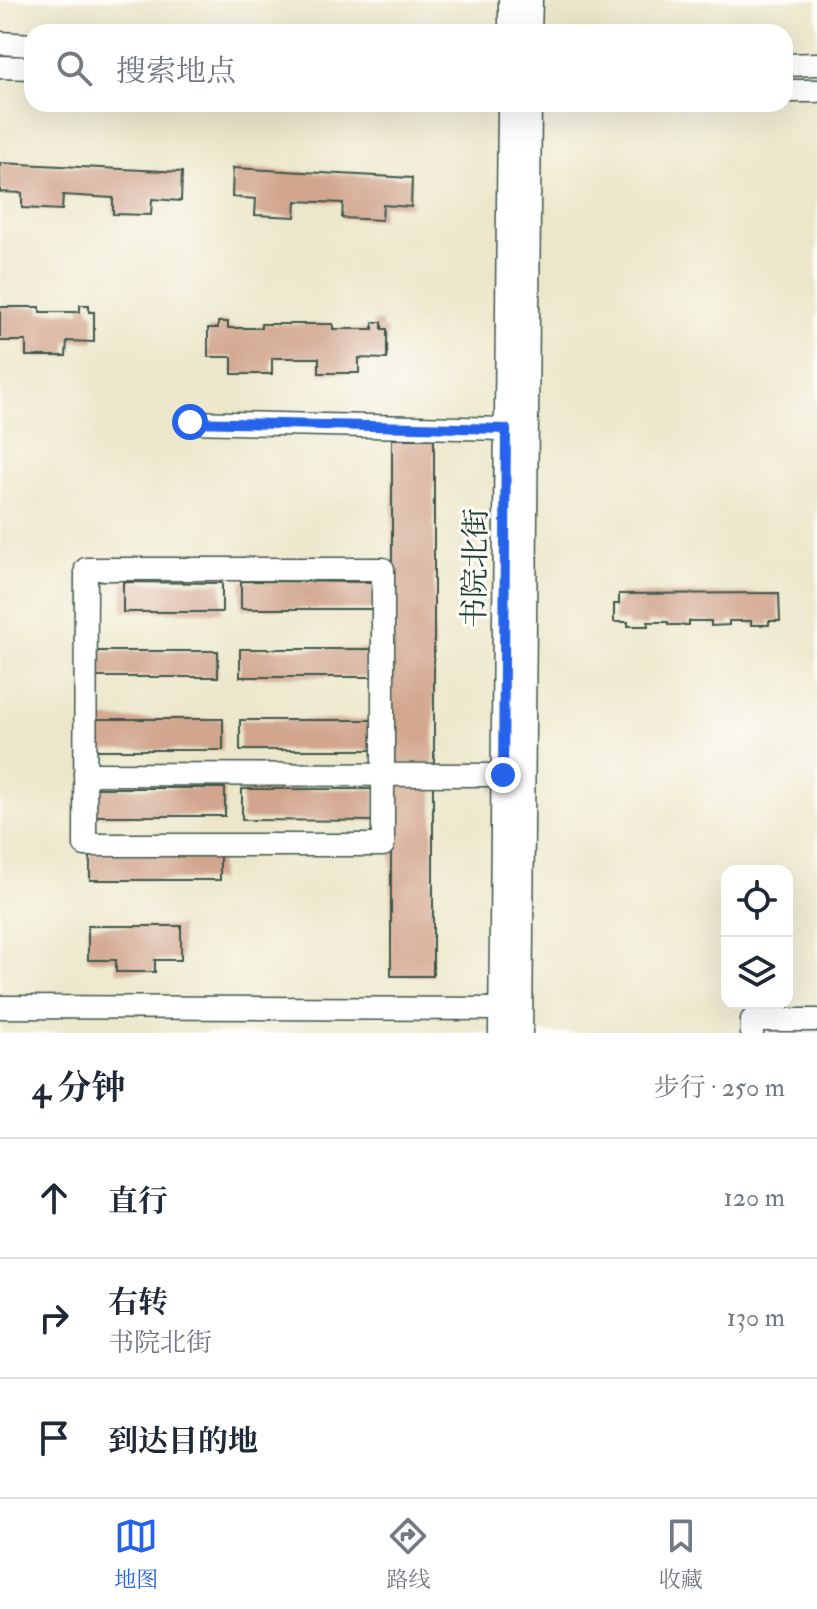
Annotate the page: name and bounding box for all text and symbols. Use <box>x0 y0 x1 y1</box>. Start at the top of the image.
search box <box>24 24 793 112</box>
icon: search <box>52 46 96 90</box>
text: 搜索地点 <box>116 53 236 90</box>
route start <box>172 404 208 440</box>
street label: 书院北街 <box>456 508 495 628</box>
route end <box>485 757 521 793</box>
map controls <box>721 865 793 1009</box>
button: locate <box>721 865 793 937</box>
button: layers <box>721 937 793 1009</box>
text: 4 分钟 <box>32 1067 125 1110</box>
text: 步行 · 250 m <box>654 1072 785 1104</box>
icon: ahead <box>32 1176 76 1220</box>
text: 120 m <box>724 1182 785 1214</box>
text: 直行 <box>108 1183 168 1220</box>
text: 右转 <box>108 1284 168 1321</box>
icon: right <box>32 1296 76 1340</box>
text: 130 m <box>727 1302 785 1334</box>
text: 书院北街 <box>108 1327 212 1359</box>
icon: arrive <box>32 1416 76 1460</box>
text: 到达目的地 <box>108 1423 258 1460</box>
tab: 地图 <box>114 1514 158 1594</box>
tab: 路线 <box>386 1514 431 1594</box>
tab: 收藏 <box>659 1514 703 1594</box>

